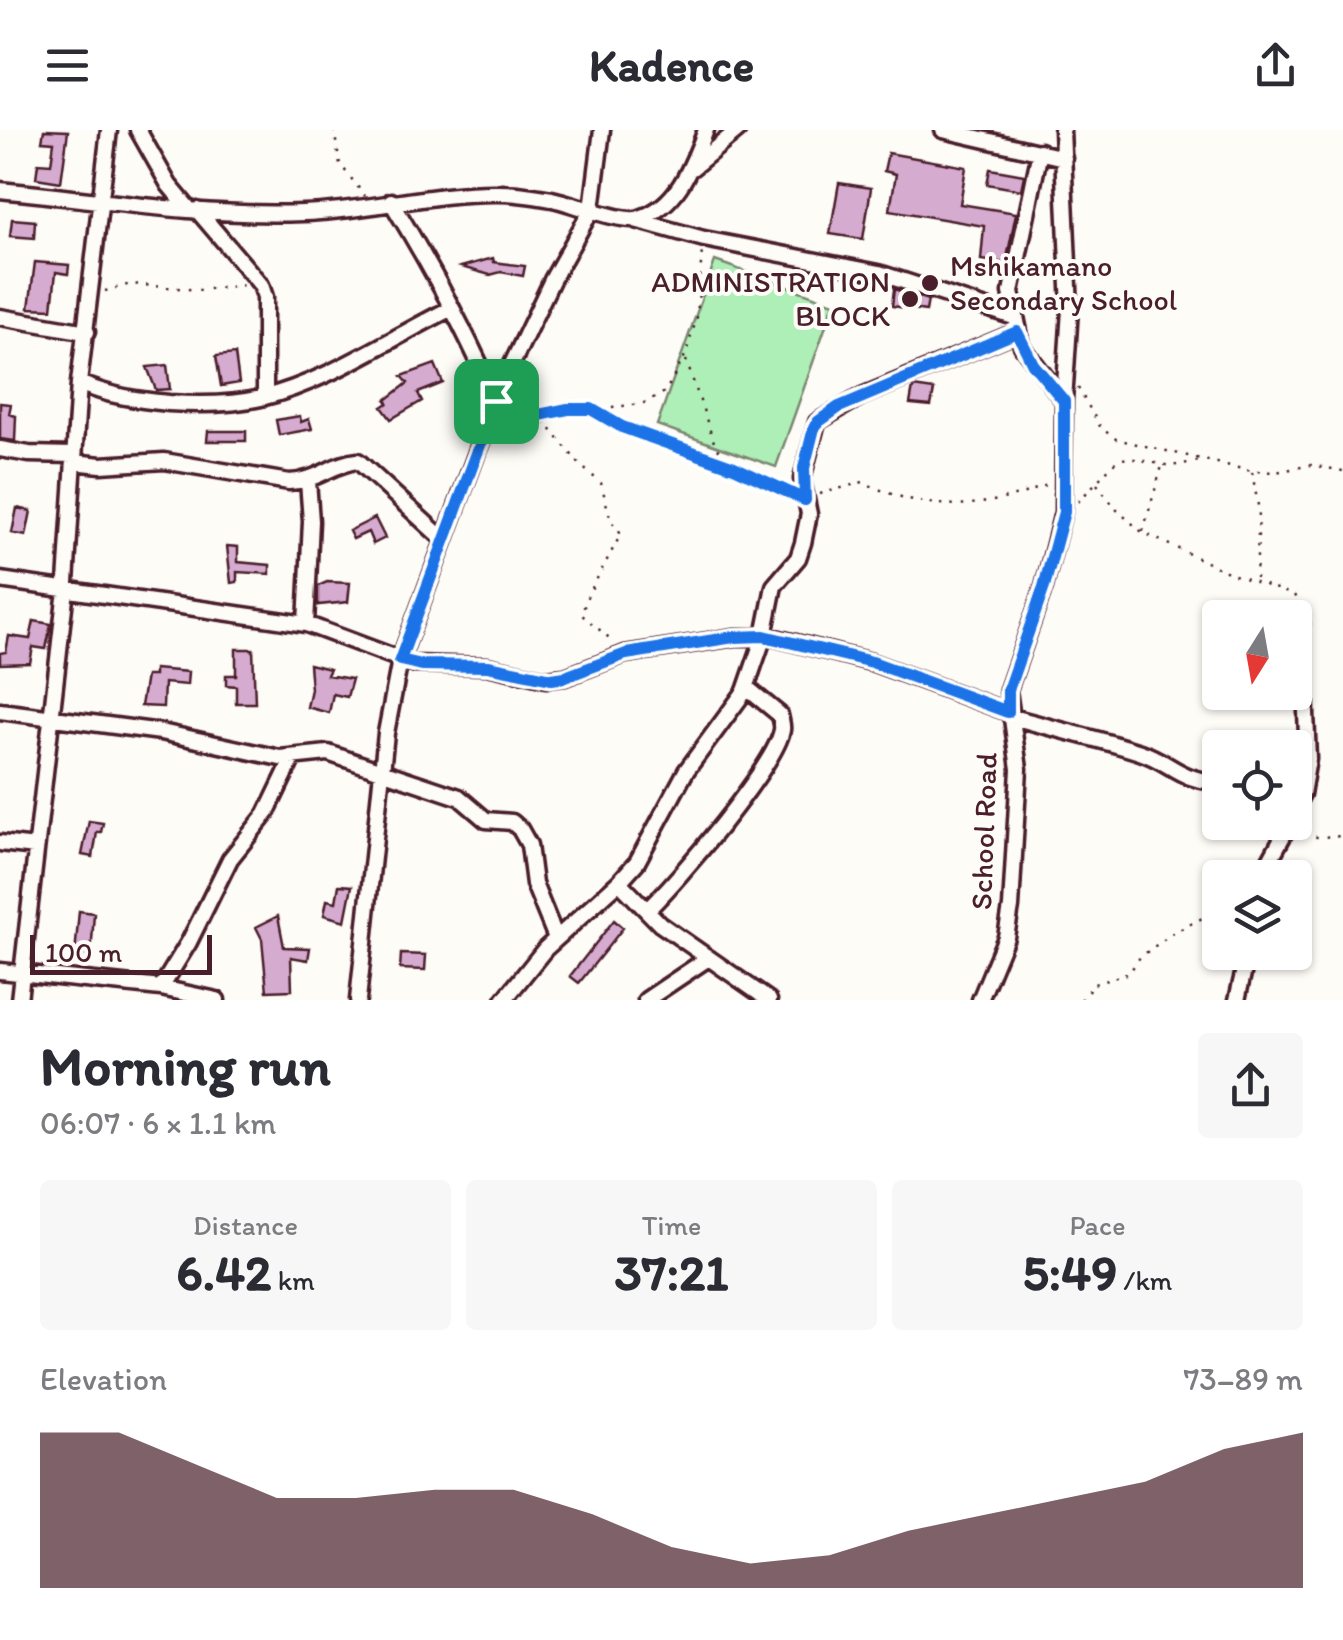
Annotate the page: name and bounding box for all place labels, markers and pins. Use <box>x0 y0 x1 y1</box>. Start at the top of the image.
place label: Mshikamano Secondary School <box>950 247 1178 318</box>
place label: ADMINISTRATION BLOCK <box>651 263 890 334</box>
marker: Mshikamano Secondary School <box>919 272 941 294</box>
marker: ADMINISTRATION BLOCK <box>899 288 921 310</box>
pin <box>454 359 539 444</box>

